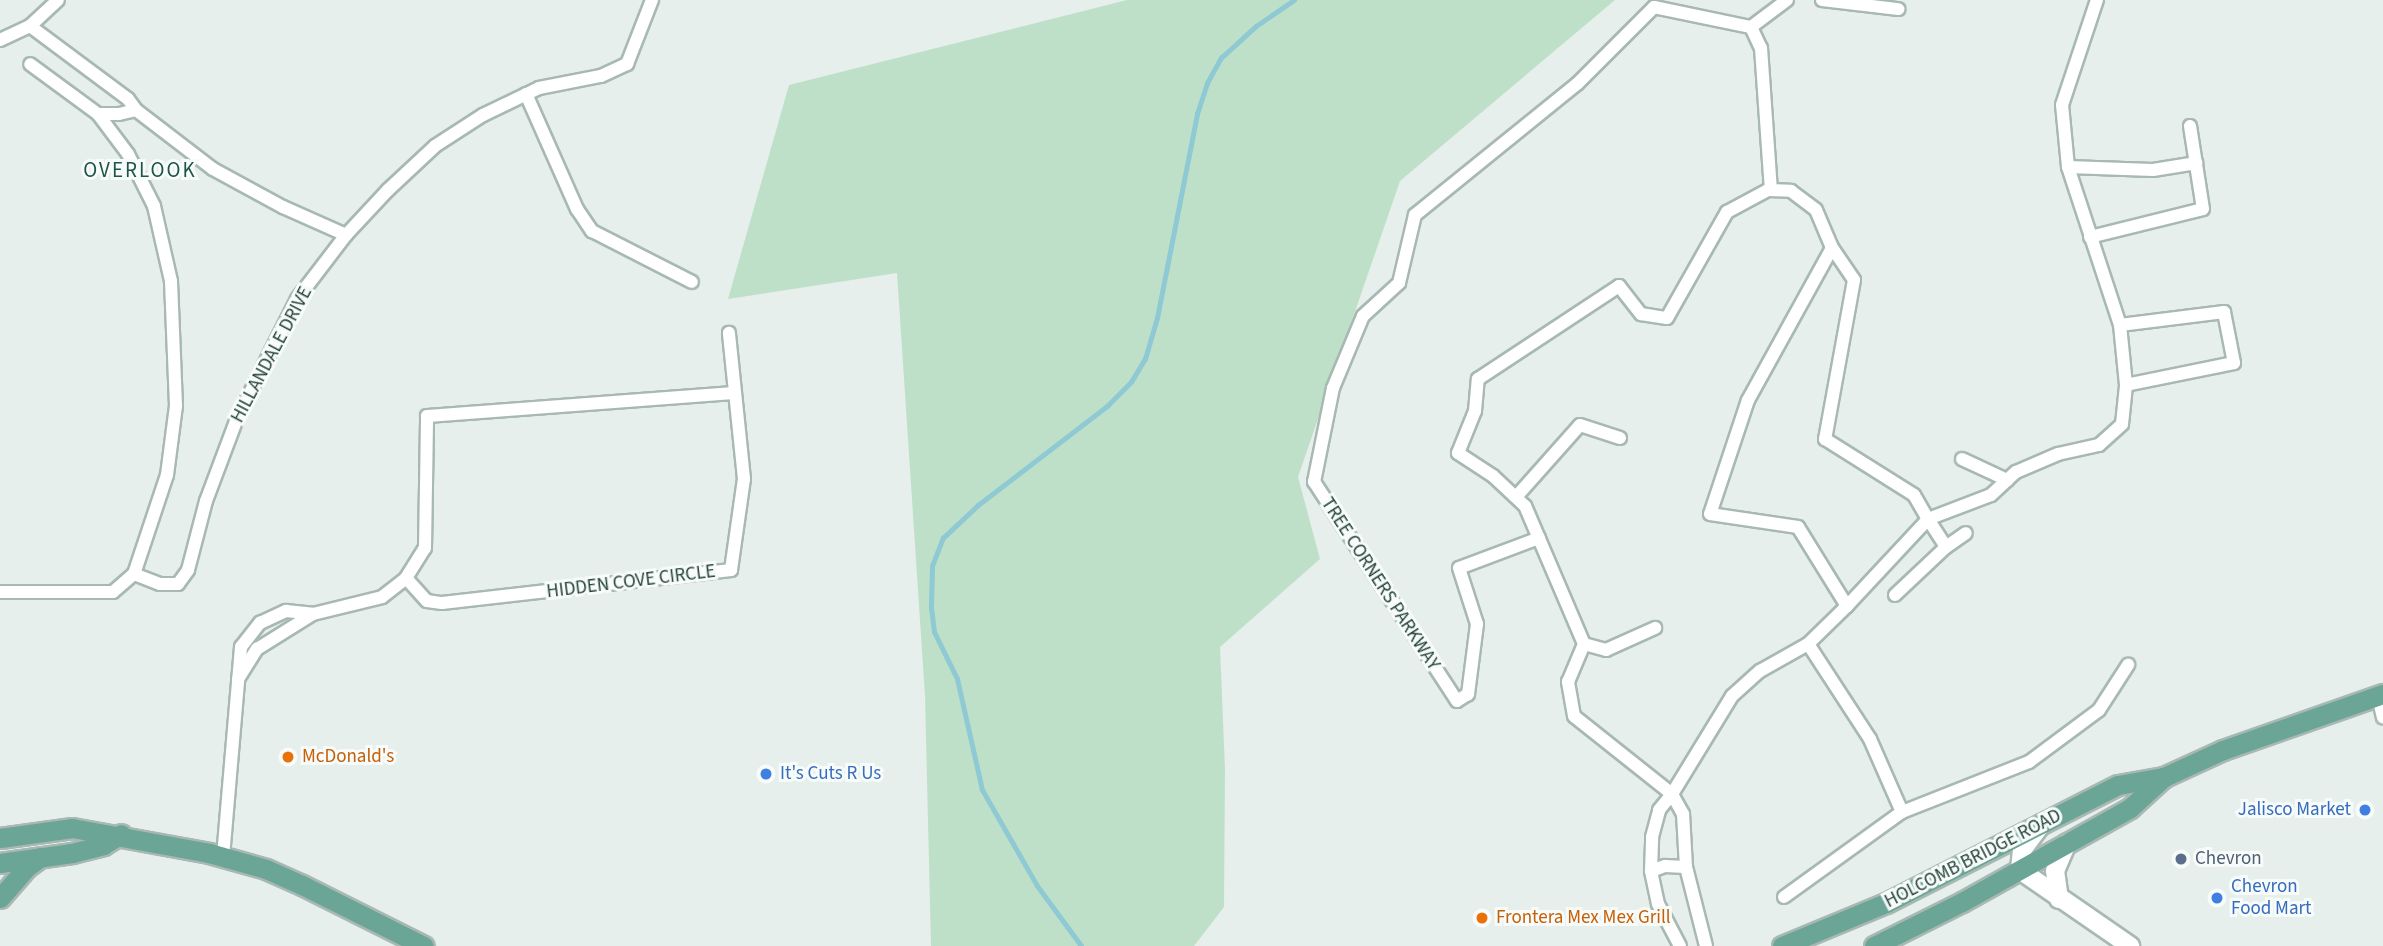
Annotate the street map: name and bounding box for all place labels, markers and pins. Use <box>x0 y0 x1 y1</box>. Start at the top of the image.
place label: McDonald's <box>302 746 394 768</box>
marker: McDonald's <box>280 749 296 765</box>
place label: It's Cuts R Us <box>780 763 881 785</box>
marker: It's Cuts R Us <box>758 766 774 782</box>
place label: Jalisco Market <box>2238 799 2351 821</box>
marker: Jalisco Market <box>2357 802 2373 818</box>
place label: Chevron <box>2195 848 2262 870</box>
marker: Chevron <box>2173 851 2189 867</box>
place label: Chevron Food Mart <box>2231 876 2311 920</box>
marker: Chevron Food Mart <box>2209 890 2225 906</box>
place label: Frontera Mex Mex Grill <box>1496 907 1671 929</box>
marker: Frontera Mex Mex Grill <box>1474 910 1490 926</box>

